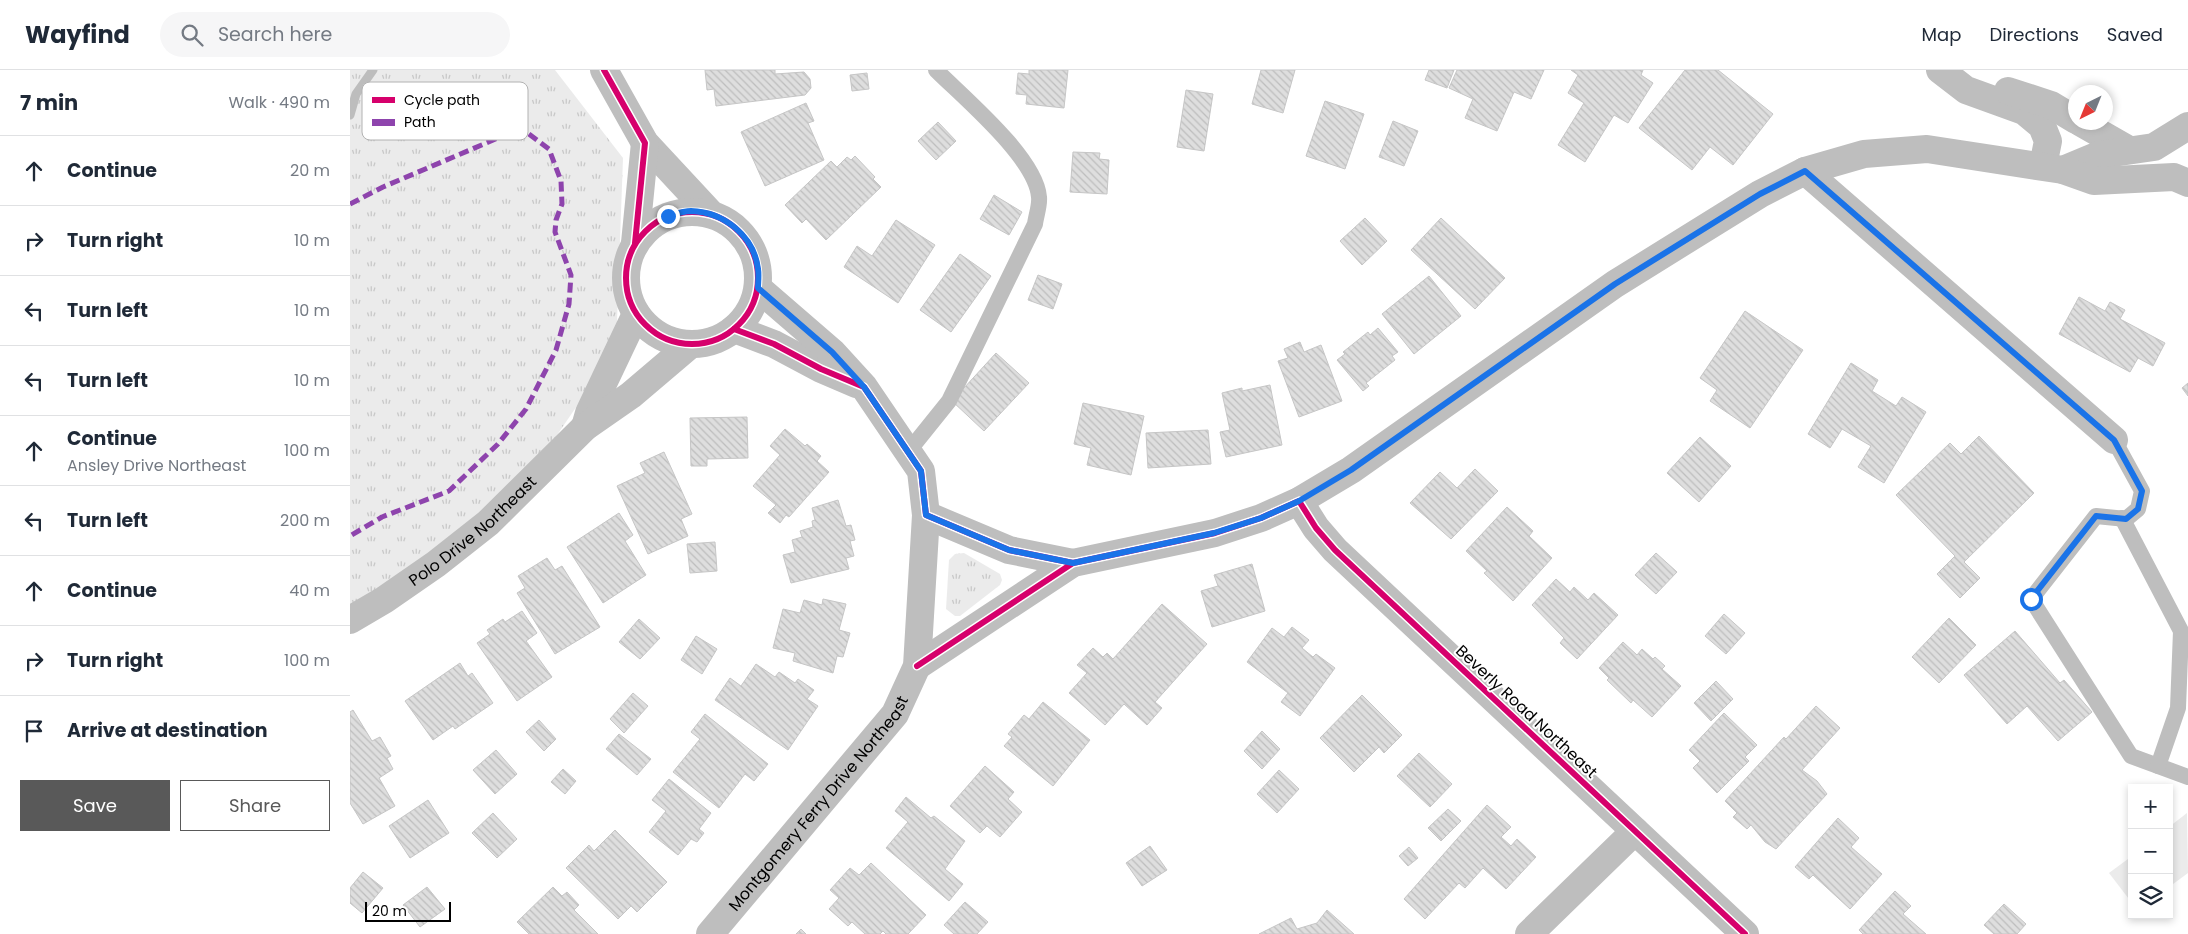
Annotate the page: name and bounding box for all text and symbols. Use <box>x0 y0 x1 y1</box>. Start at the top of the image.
search box <box>160 12 510 57</box>
text: Wayfind <box>25 18 130 51</box>
icon: search <box>178 21 206 49</box>
text: Search here <box>218 21 332 48</box>
text: Map <box>1922 22 1961 47</box>
text: Directions <box>1989 22 2079 47</box>
text: Saved <box>2107 22 2163 47</box>
legend <box>362 82 528 140</box>
north arrow <box>2068 85 2113 130</box>
text: 7 min <box>20 88 78 117</box>
text: Cycle path <box>404 90 480 110</box>
text: Walk · 490 m <box>229 91 330 114</box>
text: Path <box>404 112 436 132</box>
icon: ahead <box>20 157 48 185</box>
text: Continue <box>67 157 157 184</box>
text: 20 m <box>290 159 330 182</box>
route end <box>657 205 680 228</box>
icon: right <box>20 227 48 255</box>
text: Turn right <box>67 227 163 254</box>
text: 10 m <box>294 229 330 252</box>
icon: left <box>20 297 48 325</box>
text: Turn left <box>67 297 148 324</box>
text: 10 m <box>294 299 330 322</box>
icon: left <box>20 367 48 395</box>
text: Turn left <box>67 367 148 394</box>
text: 10 m <box>294 369 330 392</box>
text: Continue <box>67 425 157 452</box>
icon: ahead <box>20 437 48 465</box>
text: 100 m <box>284 439 330 462</box>
text: Ansley Drive Northeast <box>67 454 246 477</box>
street label: Polo Drive Northeast <box>404 470 542 592</box>
icon: left <box>20 507 48 535</box>
text: Turn left <box>67 507 148 534</box>
text: 200 m <box>280 509 330 532</box>
icon: ahead <box>20 577 48 605</box>
text: Continue <box>67 577 157 604</box>
text: 40 m <box>289 579 330 602</box>
route start <box>2020 588 2043 611</box>
street label: Beverly Road Northeast <box>1451 639 1603 783</box>
icon: right <box>20 647 48 675</box>
text: Turn right <box>67 647 163 674</box>
text: 100 m <box>284 649 330 672</box>
street label: Montgomery Ferry Drive Northeast <box>723 692 914 916</box>
icon: arrive <box>20 717 48 745</box>
text: Arrive at destination <box>67 717 268 744</box>
button: Save <box>20 780 170 831</box>
button: Share <box>180 780 330 831</box>
map controls <box>2128 784 2173 919</box>
button: + <box>2128 784 2173 829</box>
button: − <box>2128 829 2173 874</box>
button: layers <box>2128 874 2173 919</box>
scale bar <box>365 899 451 922</box>
text: 20 m <box>372 901 407 921</box>

